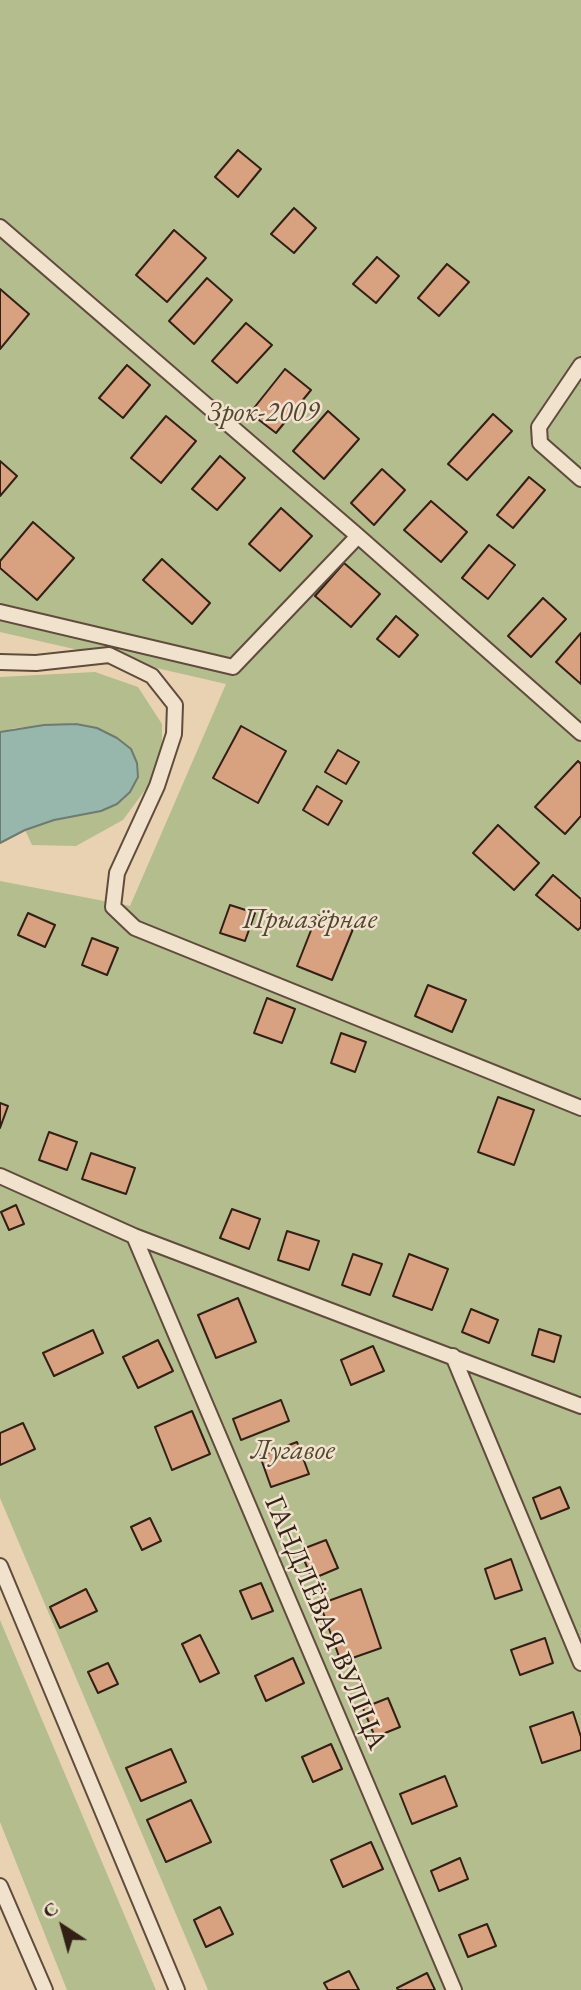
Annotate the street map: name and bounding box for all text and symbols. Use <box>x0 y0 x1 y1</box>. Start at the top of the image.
park label: Зрок-2009 <box>207 396 319 430</box>
park label: Прыазёрнае <box>243 903 377 937</box>
park label: Лугавое <box>251 1434 335 1468</box>
street label: ГАНДЛЁВАЯ ВУЛІЦА <box>256 1491 394 1755</box>
north arrow <box>28 1892 98 1962</box>
text: С <box>38 1896 63 1924</box>

